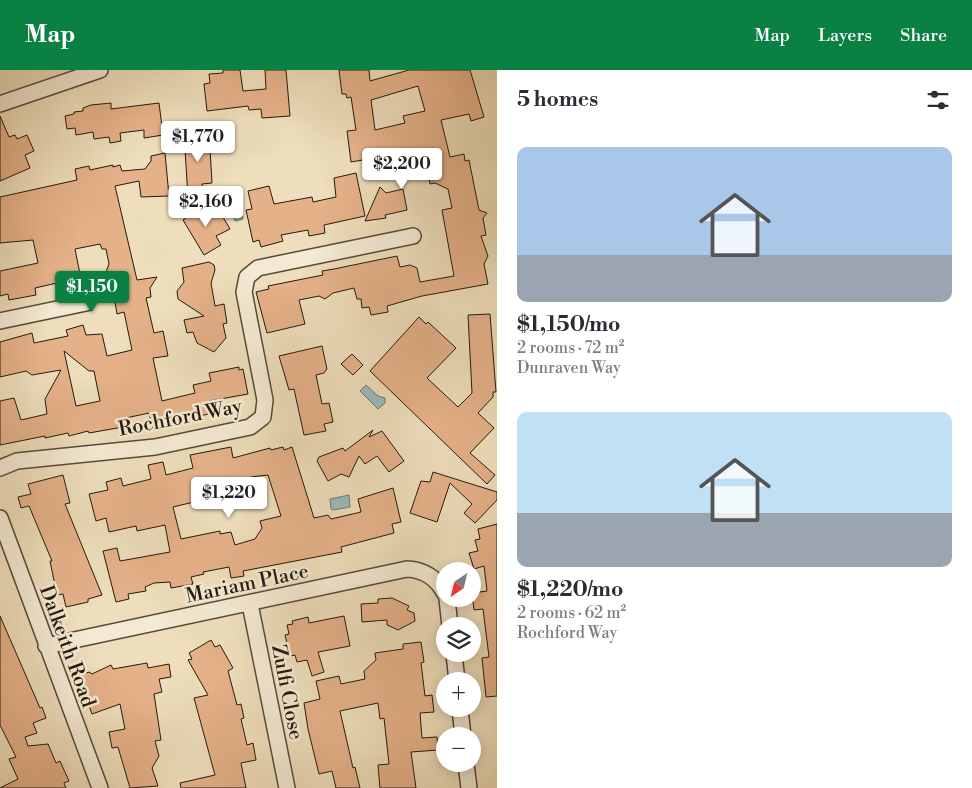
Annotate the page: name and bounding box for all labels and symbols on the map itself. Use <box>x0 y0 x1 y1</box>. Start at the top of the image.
pin: $1,770 <box>157 121 239 163</box>
pin: $2,200 <box>361 148 443 190</box>
pin: $2,160 <box>165 186 247 228</box>
pin: $1,150 <box>51 270 133 313</box>
street label: Rochford Way <box>116 394 244 443</box>
pin: $1,220 <box>188 476 270 519</box>
street label: Mariam Place <box>184 559 311 610</box>
north arrow <box>436 562 481 608</box>
street label: Dalkeith Road <box>33 582 100 712</box>
street label: Zulfi Close <box>265 643 308 742</box>

